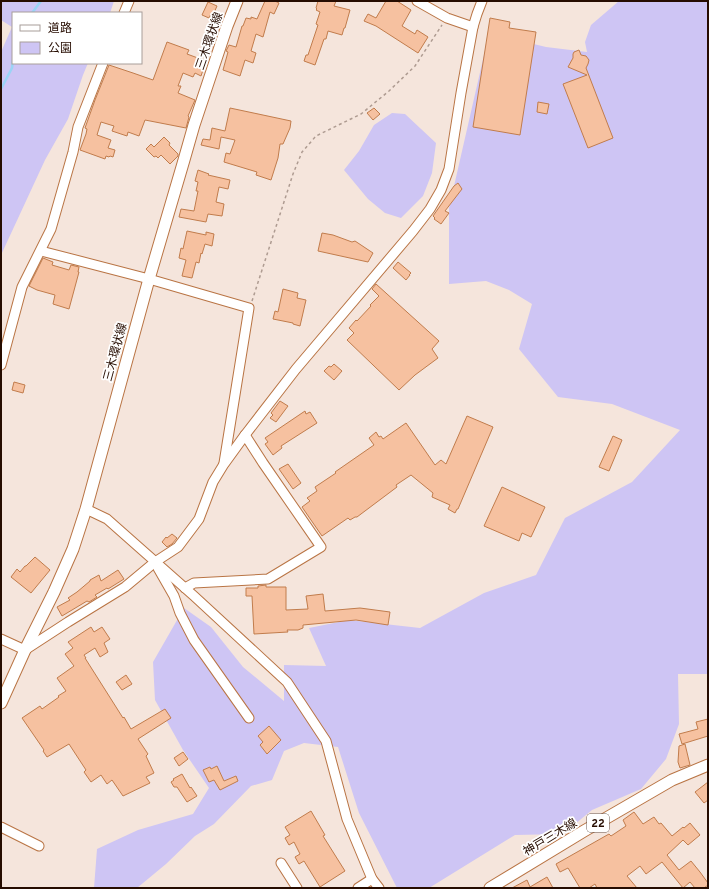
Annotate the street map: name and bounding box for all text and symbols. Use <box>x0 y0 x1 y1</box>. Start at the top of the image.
street label: 三木環状線 <box>193 10 227 72</box>
legend <box>12 12 142 64</box>
text: 道路 <box>48 21 72 37</box>
text: 公園 <box>48 41 72 57</box>
street label: 三木環状線 <box>100 321 131 383</box>
road number: 22 <box>587 814 609 832</box>
street label: 神戸三木線 <box>521 816 580 860</box>

